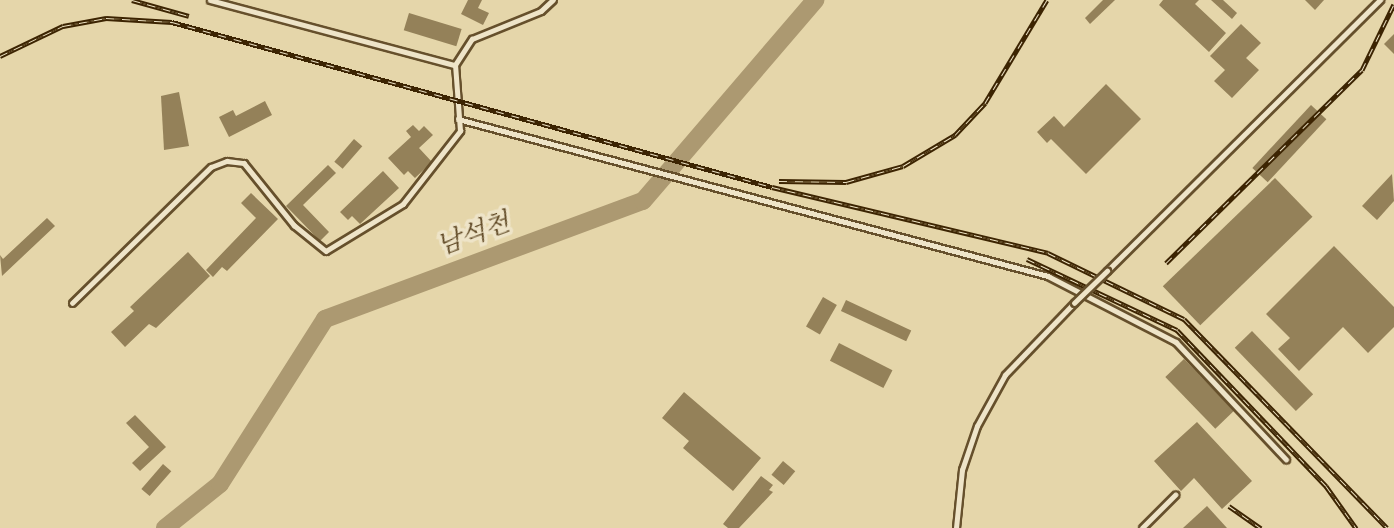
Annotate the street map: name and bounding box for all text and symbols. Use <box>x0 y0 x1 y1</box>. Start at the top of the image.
water label: 남석천 <box>433 208 515 264</box>

